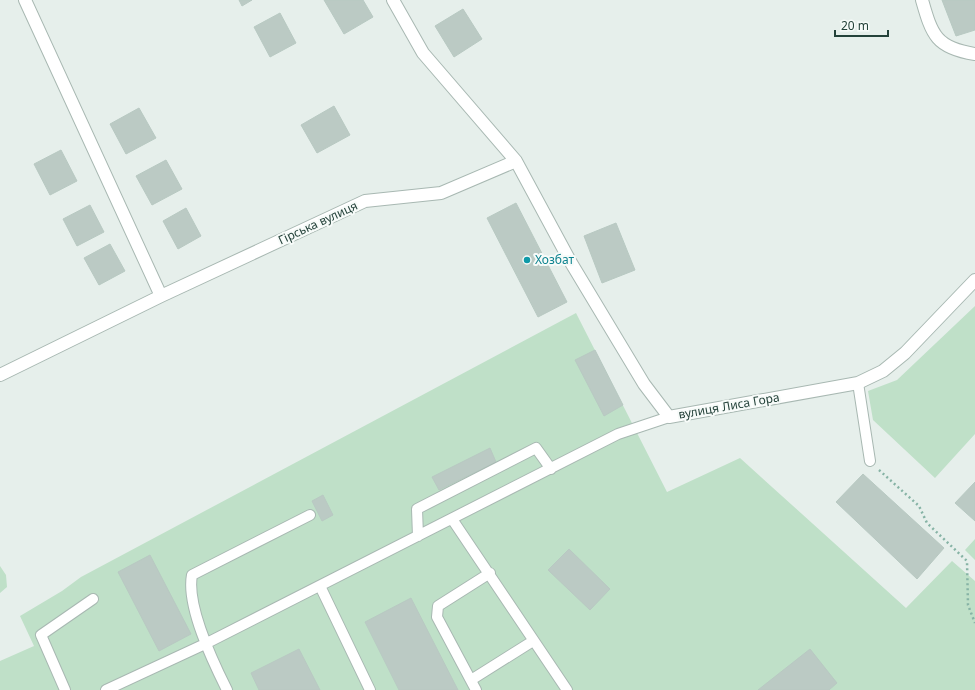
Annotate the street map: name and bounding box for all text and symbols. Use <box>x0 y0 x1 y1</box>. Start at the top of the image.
scale bar <box>835 12 888 38</box>
text: 20 m <box>841 17 869 34</box>
street label: Гірська вулиця <box>275 197 360 248</box>
place label: Хозбат <box>535 251 575 268</box>
marker: Хозбат <box>522 255 532 265</box>
street label: вулиця Лиса Гора <box>677 388 781 423</box>

